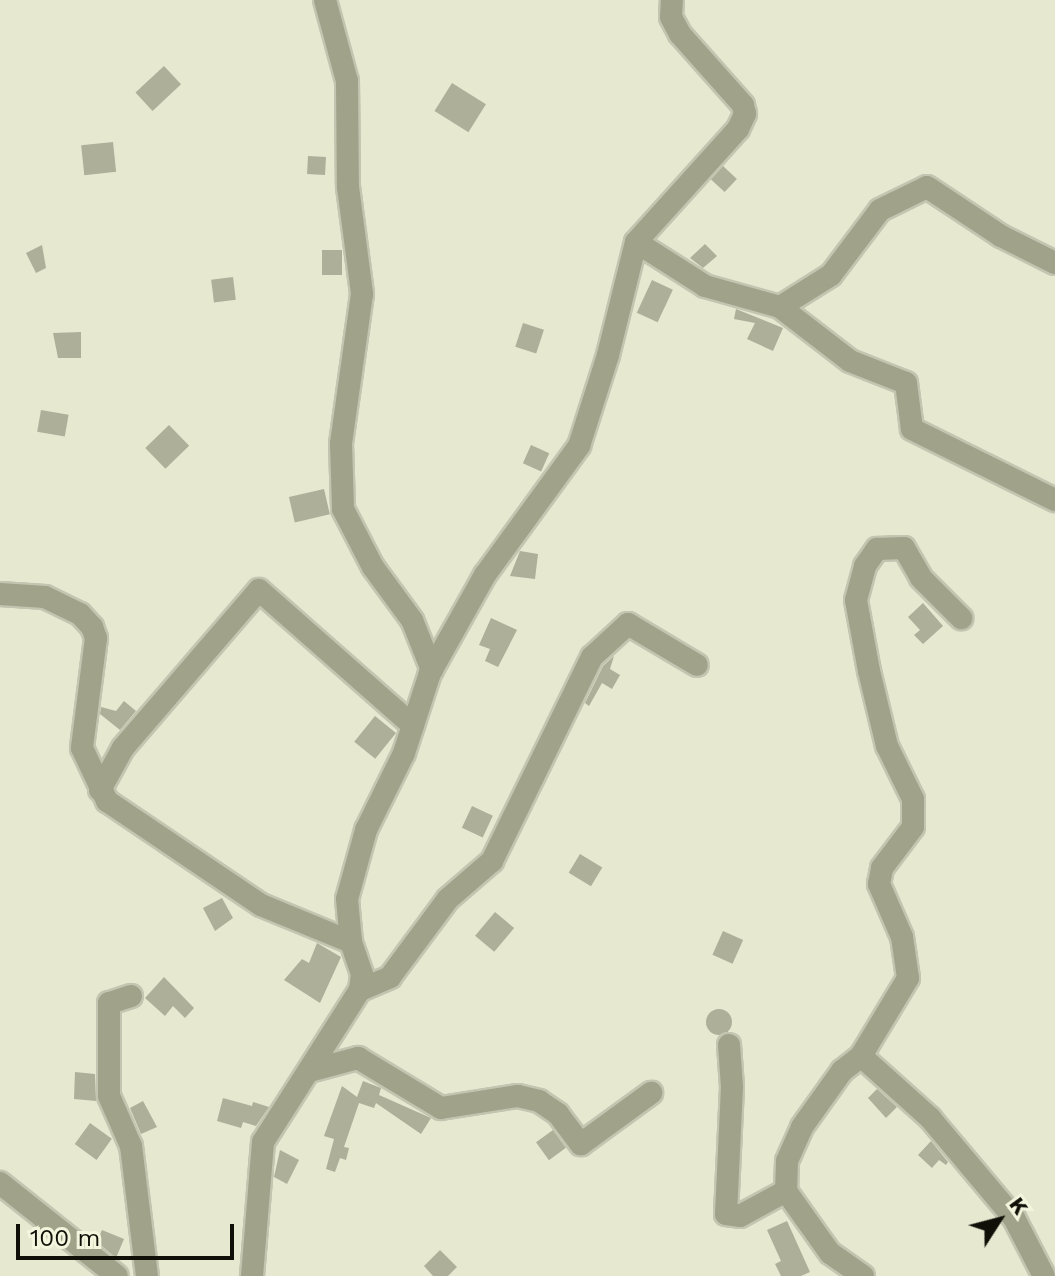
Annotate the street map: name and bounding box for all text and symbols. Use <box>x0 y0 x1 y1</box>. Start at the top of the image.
north arrow <box>959 1180 1039 1260</box>
text: K <box>1004 1192 1033 1219</box>
scale bar <box>20 1208 238 1258</box>
text: 100 m <box>30 1224 100 1252</box>

